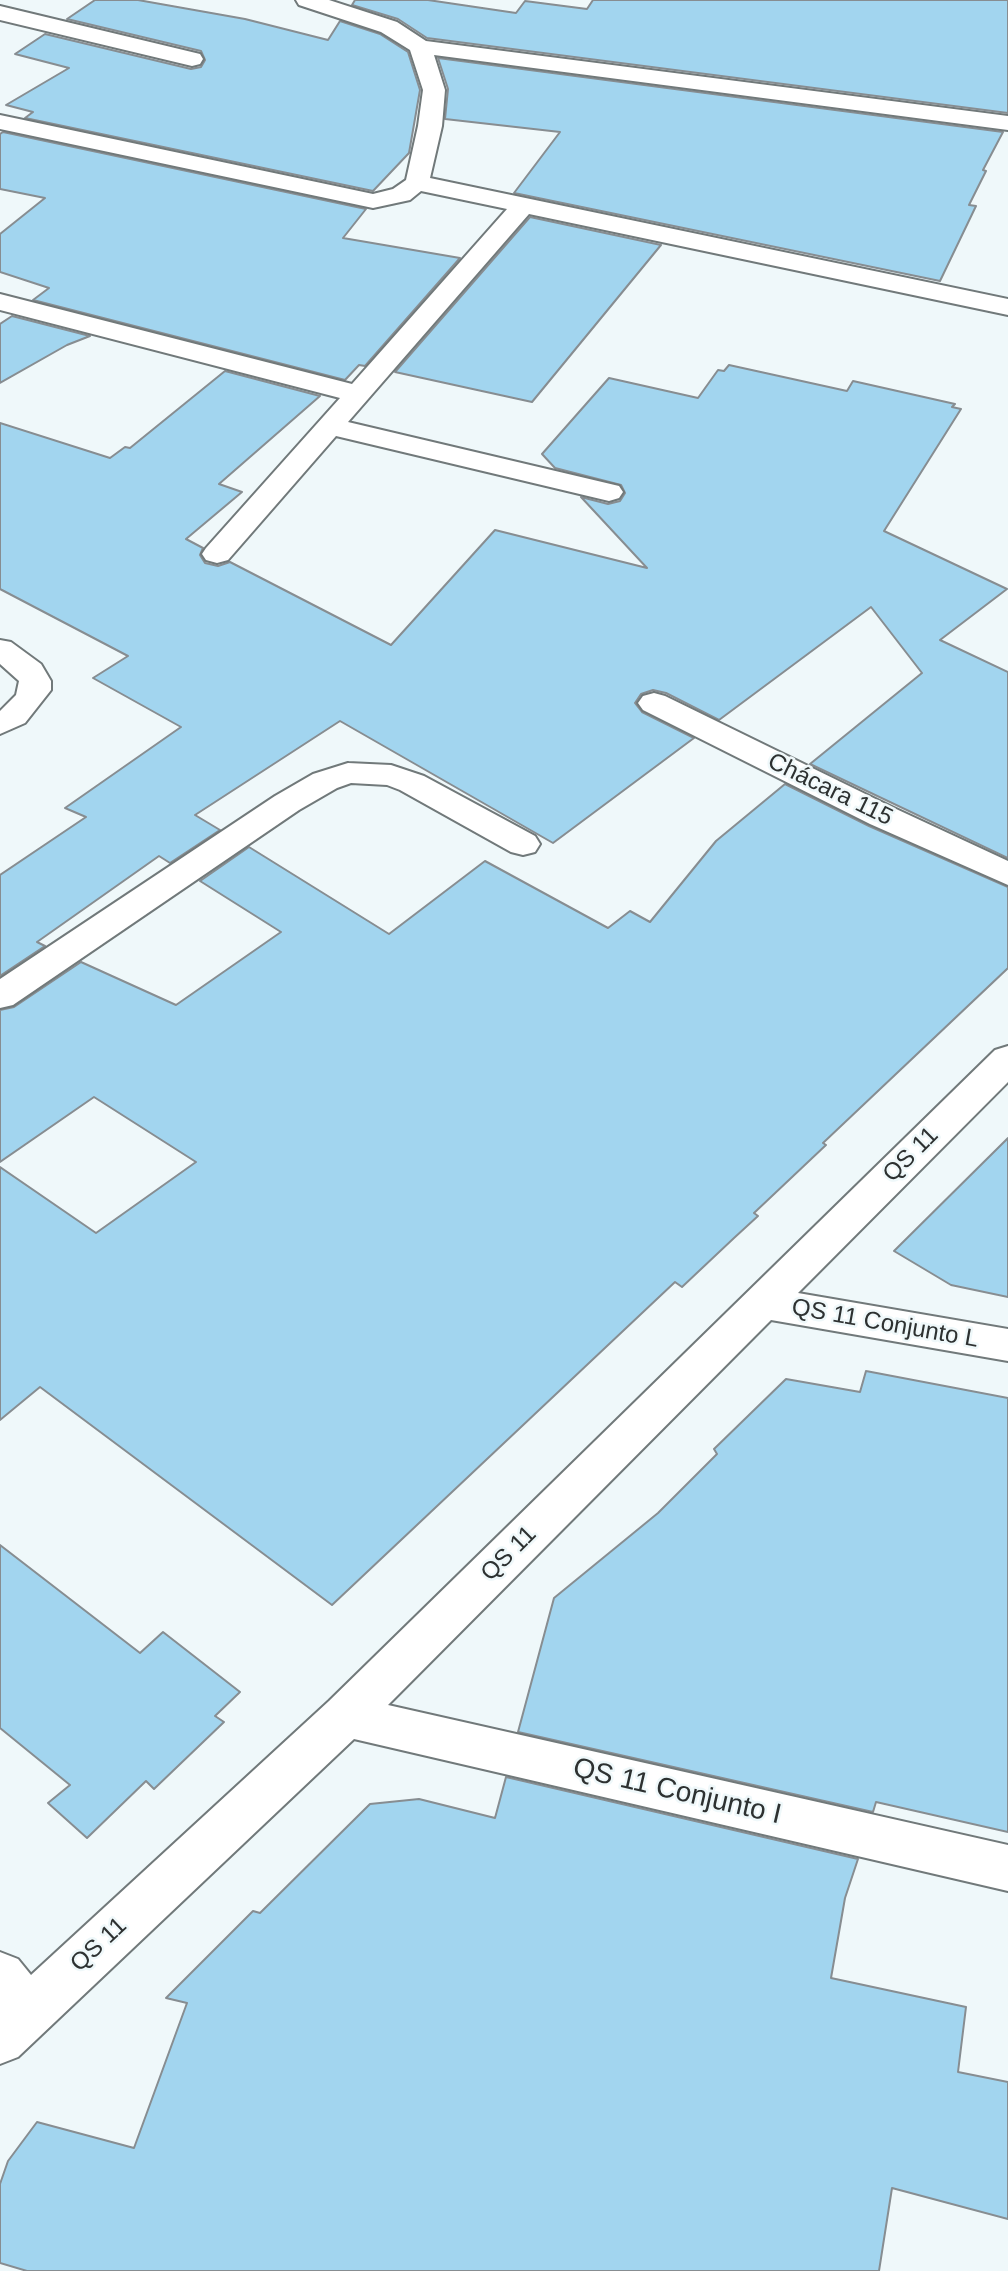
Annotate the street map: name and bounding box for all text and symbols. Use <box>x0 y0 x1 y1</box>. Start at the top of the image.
street label: Chácara 115 <box>763 747 897 833</box>
street label: QS 11 <box>877 1121 945 1189</box>
street label: QS 11 Conjunto L <box>789 1293 981 1355</box>
street label: QS 11 <box>475 1520 543 1588</box>
street label: QS 11 Conjunto I <box>570 1752 784 1832</box>
street label: QS 11 <box>65 1912 133 1978</box>

